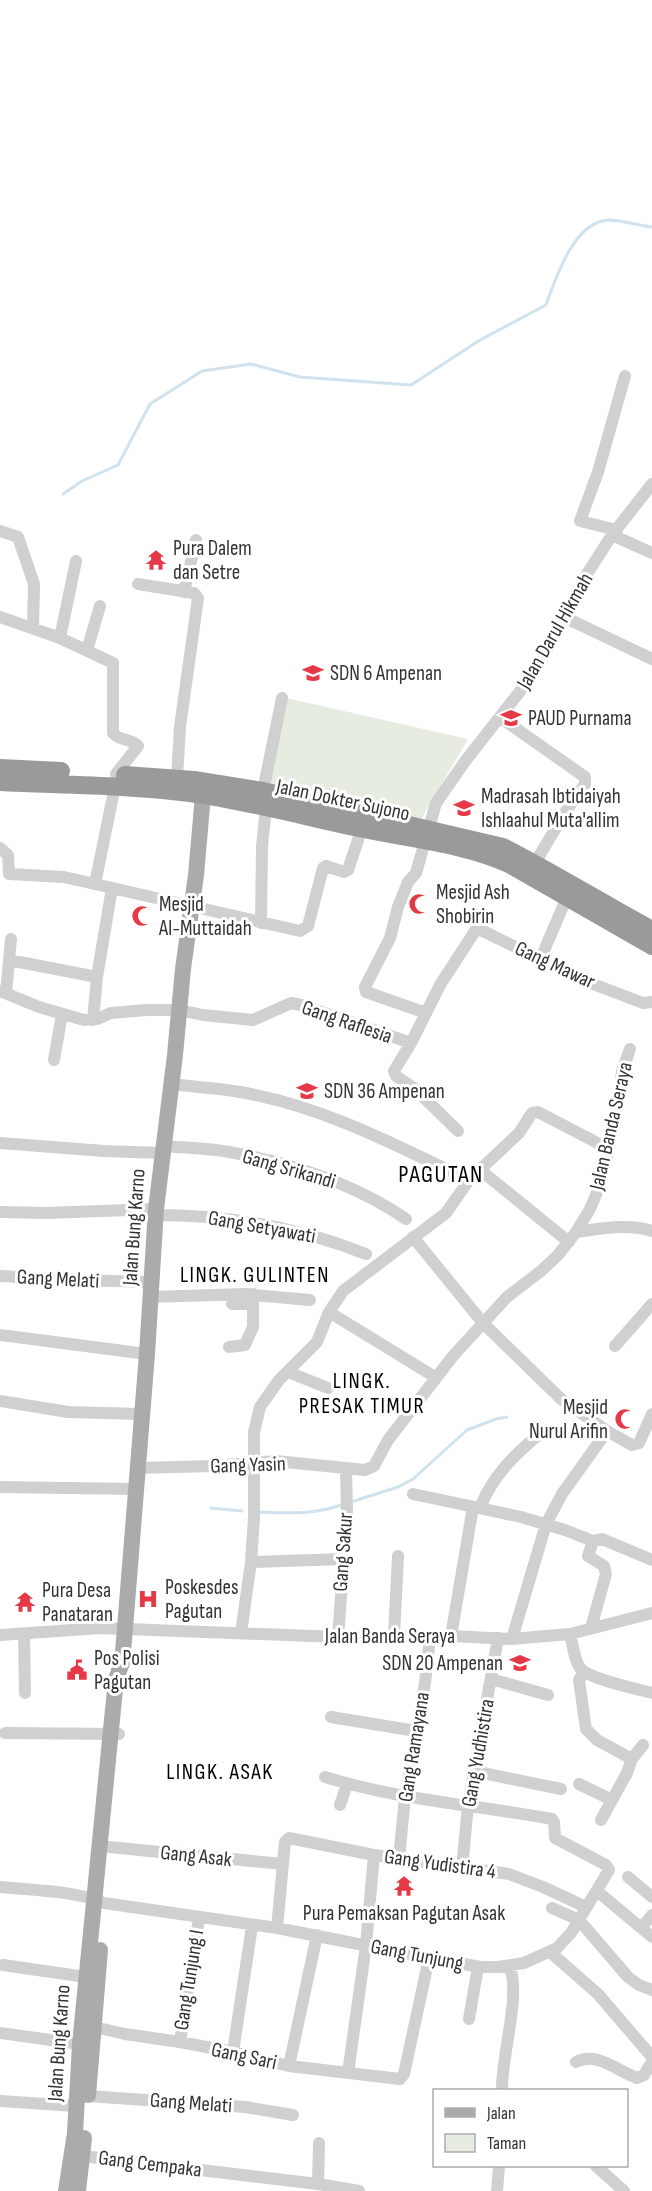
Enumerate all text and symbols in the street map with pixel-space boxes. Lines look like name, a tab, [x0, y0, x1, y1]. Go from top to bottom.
place label: Pura Dalem dan Setre	[173, 536, 252, 585]
temple icon: Pura Dalem dan Setre	[144, 548, 168, 572]
street label: Jalan Darul Hikmah	[511, 568, 598, 694]
school or university icon: SDN 6 Ampenan	[301, 661, 325, 685]
place label: SDN 6 Ampenan	[330, 661, 442, 686]
school or university icon: PAUD Purnama	[499, 706, 523, 730]
place label: PAUD Purnama	[528, 706, 632, 731]
street label: Jalan Dokter Sujono	[273, 773, 412, 826]
place label: Madrasah Ibtidaiyah Ishlaahul Muta'allim	[481, 784, 621, 833]
school or university icon: Madrasah Ibtidaiyah Ishlaahul Muta'allim	[452, 796, 476, 820]
place label: Mesjid Ash Shobirin	[436, 880, 510, 929]
place label: Mesjid Al-Muttaidah	[158, 892, 252, 941]
mosque icon: Mesjid Ash Shobirin	[407, 892, 431, 916]
mosque icon: Mesjid Al-Muttaidah	[130, 904, 154, 928]
street label: Gang Mawar	[511, 936, 599, 994]
street label: Gang Raflesia	[299, 995, 395, 1049]
street label: Jalan Banda Seraya	[584, 1060, 638, 1193]
school or university icon: SDN 36 Ampenan	[295, 1079, 319, 1103]
place label: SDN 36 Ampenan	[324, 1079, 445, 1104]
street label: Gang Srikandi	[239, 1144, 339, 1194]
district label: PAGUTAN	[398, 1160, 484, 1189]
street label: Jalan Bung Karno	[117, 1168, 151, 1287]
street label: Gang Setyawati	[206, 1205, 318, 1249]
district label: LINGK. GULINTEN	[180, 1262, 330, 1289]
street label: Gang Melati	[16, 1264, 100, 1294]
district label: LINGK. PRESAK TIMUR	[299, 1368, 425, 1420]
place label: Mesjid Nurul Arifin	[529, 1395, 608, 1444]
mosque icon: Mesjid Nurul Arifin	[613, 1407, 637, 1431]
street label: Gang Yasin	[210, 1451, 286, 1479]
street label: Gang Sakur	[328, 1512, 358, 1592]
place label: Poskesdes Pagutan	[165, 1575, 239, 1624]
place label: Pura Desa Panataran	[42, 1578, 113, 1627]
hospital icon: Poskesdes Pagutan	[136, 1587, 160, 1611]
temple icon: Pura Desa Panataran	[13, 1590, 37, 1614]
street label: Jalan Banda Seraya	[324, 1624, 455, 1649]
place label: Pos Polisi Pagutan	[94, 1646, 160, 1695]
place label: SDN 20 Ampenan	[382, 1651, 503, 1676]
school or university icon: SDN 20 Ampenan	[508, 1651, 532, 1675]
public building icon: Pos Polisi Pagutan	[65, 1658, 89, 1682]
street label: Gang Ramayana	[393, 1690, 435, 1804]
street label: Gang Yudhistira	[456, 1697, 500, 1809]
district label: LINGK. ASAK	[166, 1759, 274, 1786]
street label: Gang Asak	[159, 1840, 233, 1872]
street label: Gang Yudistira 4	[383, 1844, 498, 1884]
temple icon: Pura Pemaksan Pagutan Asak	[392, 1874, 416, 1898]
place label: Pura Pemaksan Pagutan Asak	[303, 1901, 505, 1926]
street label: Gang Tunjung I	[169, 1928, 209, 2032]
street label: Gang Tunjung	[369, 1934, 465, 1976]
street label: Jalan Bung Karno	[42, 1984, 76, 2103]
street label: Gang Sari	[209, 2037, 279, 2075]
street label: Gang Melati	[149, 2088, 233, 2118]
legend	[433, 2089, 628, 2167]
text: Jalan	[486, 2103, 516, 2124]
text: Taman	[487, 2133, 526, 2154]
street label: Gang Cempaka	[97, 2145, 203, 2183]

